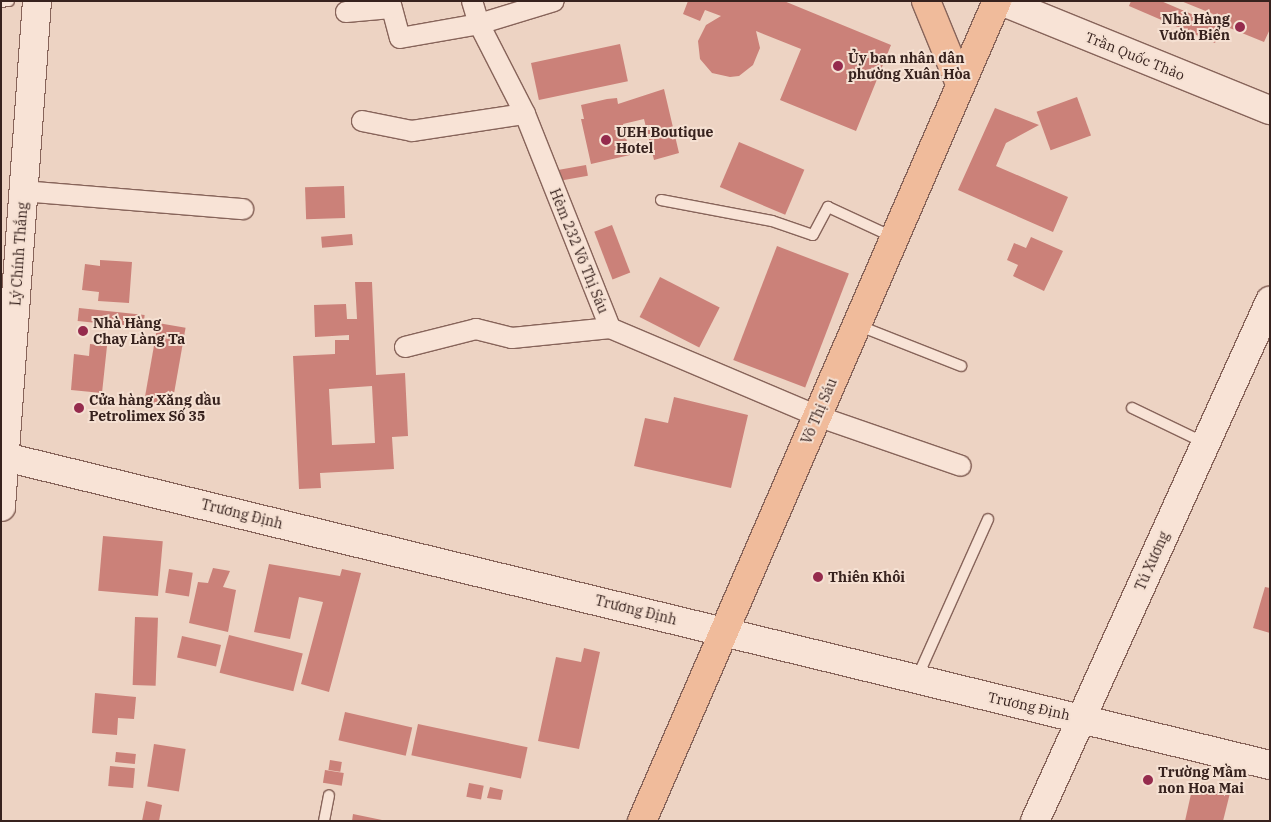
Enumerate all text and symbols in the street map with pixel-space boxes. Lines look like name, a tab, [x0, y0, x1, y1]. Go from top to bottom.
place label: Nhà Hàng Vườn Biển	[1159, 11, 1230, 44]
marker: Nhà Hàng Vườn Biển	[1234, 21, 1246, 33]
street label: Trần Quốc Thảo	[1083, 28, 1187, 84]
place label: Ủy ban nhân dân phường Xuân Hòa	[848, 50, 971, 82]
marker: Ủy ban nhân dân phường Xuân Hòa	[832, 60, 844, 72]
place label: UEH Boutique Hotel	[616, 124, 713, 156]
marker: UEH Boutique Hotel	[600, 134, 612, 146]
street label: Hẻm 232 Võ Thị Sáu	[546, 186, 612, 316]
street label: Lý Chính Thắng	[7, 202, 31, 306]
place label: Nhà Hàng Chay Làng Ta	[93, 315, 185, 348]
marker: Nhà Hàng Chay Làng Ta	[77, 325, 89, 337]
street label: Võ Thị Sáu	[798, 376, 840, 446]
place label: Cửa hàng Xăng dầu Petrolimex Số 35	[89, 392, 221, 424]
marker: Cửa hàng Xăng dầu Petrolimex Số 35	[73, 402, 85, 414]
street label: Trương Định	[199, 496, 285, 532]
street label: Tú Xương	[1132, 529, 1172, 593]
place label: Thiên Khôi	[828, 569, 905, 585]
marker: Thiên Khôi	[812, 571, 824, 583]
street label: Trương Định	[593, 592, 679, 628]
street label: Trương Định	[986, 688, 1072, 724]
place label: Trường Mầm non Hoa Mai	[1158, 764, 1247, 796]
marker: Trường Mầm non Hoa Mai	[1142, 774, 1154, 786]

